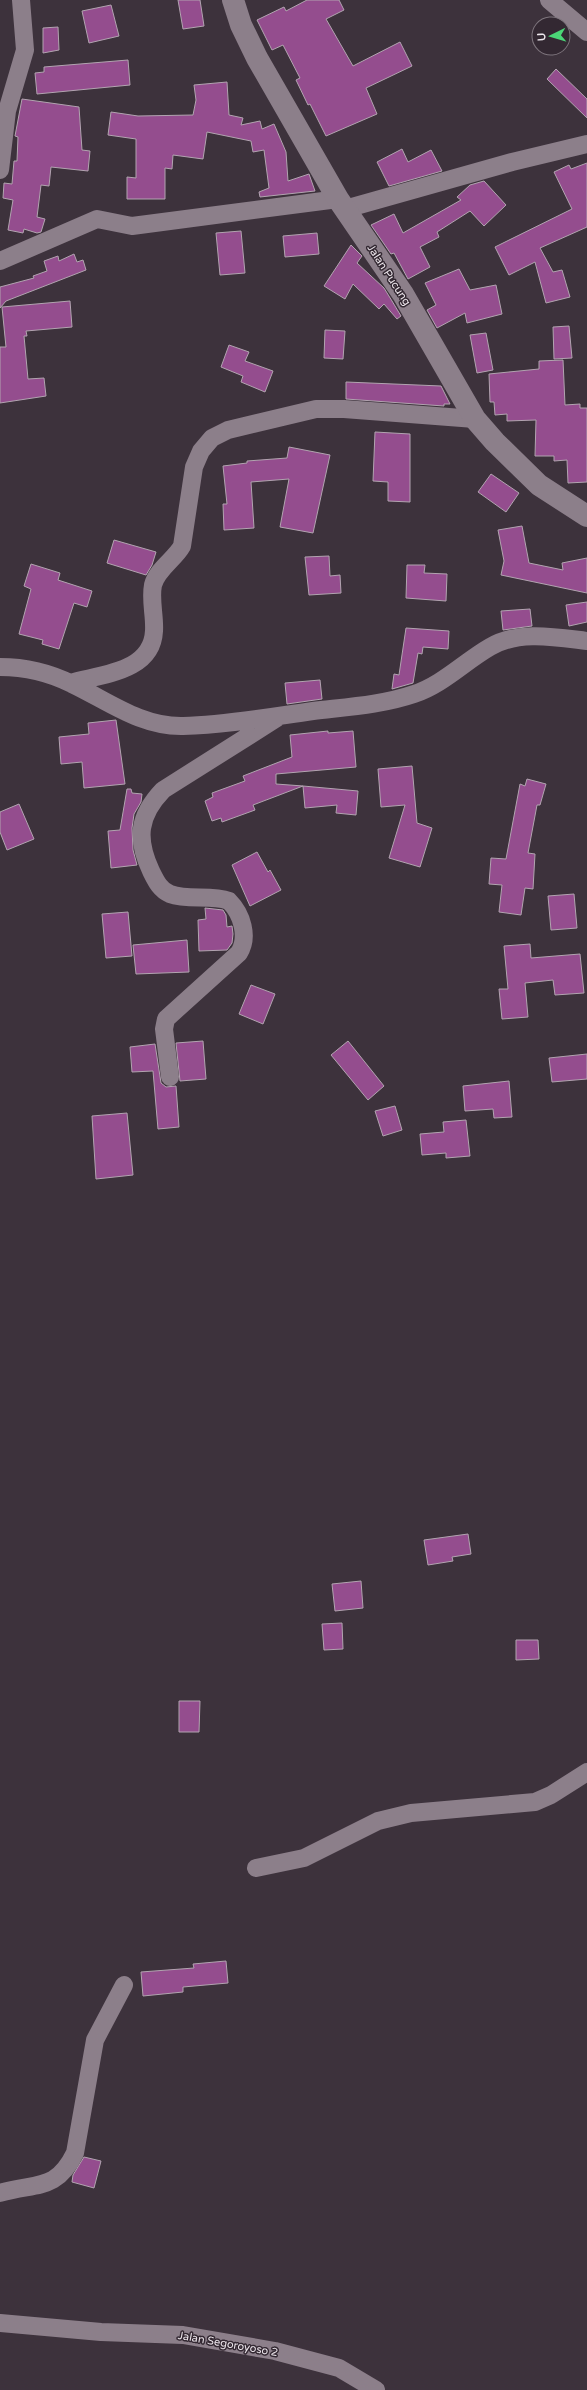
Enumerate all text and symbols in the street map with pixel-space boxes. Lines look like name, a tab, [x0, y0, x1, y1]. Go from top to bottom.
north arrow	[531, 16, 571, 56]
text: U	[535, 32, 548, 42]
street label: Jalan Pucung	[364, 242, 414, 308]
street label: Jalan Segoroyoso 2	[177, 2329, 279, 2359]

